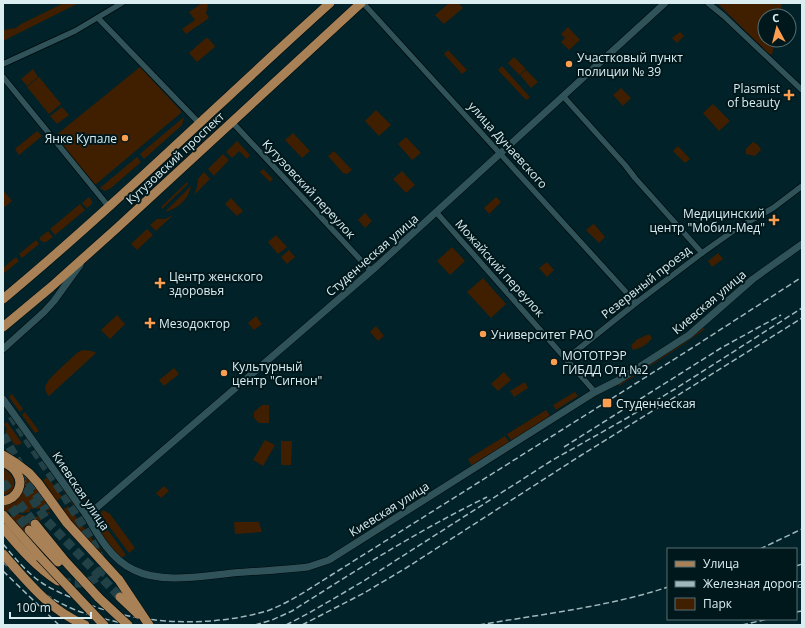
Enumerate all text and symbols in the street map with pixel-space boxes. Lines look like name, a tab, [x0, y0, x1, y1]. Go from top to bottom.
north arrow	[757, 8, 797, 48]
text: С	[771, 10, 780, 25]
place label: Участковый пункт полиции № 39	[577, 49, 683, 80]
marker: Участковый пункт полиции № 39	[564, 59, 574, 69]
place label: Plasmist of beauty	[727, 80, 781, 111]
marker: Plasmist of beauty	[783, 89, 795, 101]
street label: улица Дунаевского	[464, 98, 552, 192]
street label: Кутузовский проспект	[122, 108, 228, 208]
place label: Янке Купале	[45, 130, 117, 147]
marker: Янке Купале	[120, 133, 130, 143]
street label: Кутузовский переулок	[259, 136, 360, 243]
place label: Медицинский центр "Мобил-Мед"	[650, 205, 765, 236]
street label: Студенческая улица	[322, 210, 422, 300]
marker: Медицинский центр "Мобил-Мед"	[768, 214, 780, 226]
street label: Можайский переулок	[452, 215, 549, 321]
street label: Резервный проезд	[598, 241, 695, 322]
street label: Киевская улица	[668, 266, 750, 338]
place label: Центр женского здоровья	[169, 268, 263, 299]
marker: Центр женского здоровья	[154, 277, 166, 289]
place label: Мезодоктор	[159, 315, 230, 332]
marker: Мезодоктор	[144, 317, 156, 329]
place label: Университет РАО	[491, 326, 593, 343]
marker: Университет РАО	[478, 329, 488, 339]
place label: МОТОТРЭР ГИБДД Отд №2	[562, 347, 648, 378]
marker: МОТОТРЭР ГИБДД Отд №2	[549, 357, 559, 367]
place label: Культурный центр "Сигнон"	[232, 358, 322, 389]
marker: Культурный центр "Сигнон"	[219, 368, 229, 378]
place label: Студенческая	[616, 395, 696, 412]
marker: Студенческая	[601, 397, 613, 409]
street label: Киевская улица	[48, 448, 114, 534]
street label: Киевская улица	[346, 478, 432, 540]
legend	[667, 548, 797, 620]
text: Улица	[703, 555, 739, 572]
text: Железная дорога	[703, 575, 804, 592]
scale bar	[10, 594, 91, 620]
text: Парк	[703, 595, 733, 612]
text: 100 m	[16, 599, 51, 616]

